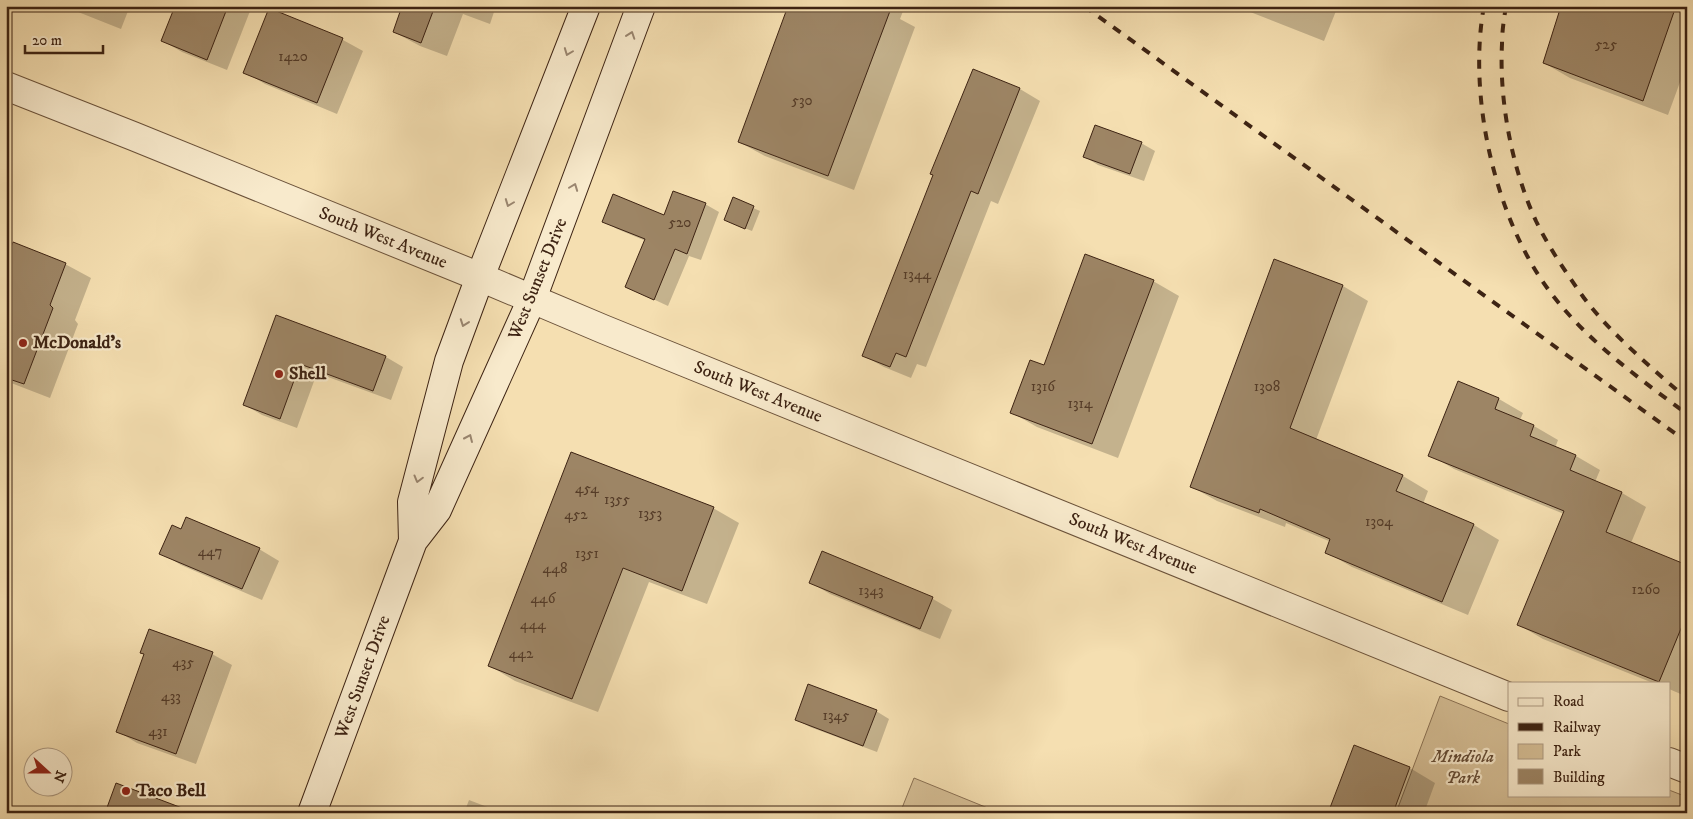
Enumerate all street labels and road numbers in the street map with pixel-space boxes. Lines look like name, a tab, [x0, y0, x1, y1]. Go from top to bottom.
street label: South West Avenue	[316, 202, 450, 274]
street label: West Sunset Drive	[503, 215, 572, 344]
street label: South West Avenue	[691, 356, 825, 428]
street label: South West Avenue	[1066, 508, 1200, 580]
street label: West Sunset Drive	[330, 612, 395, 743]

